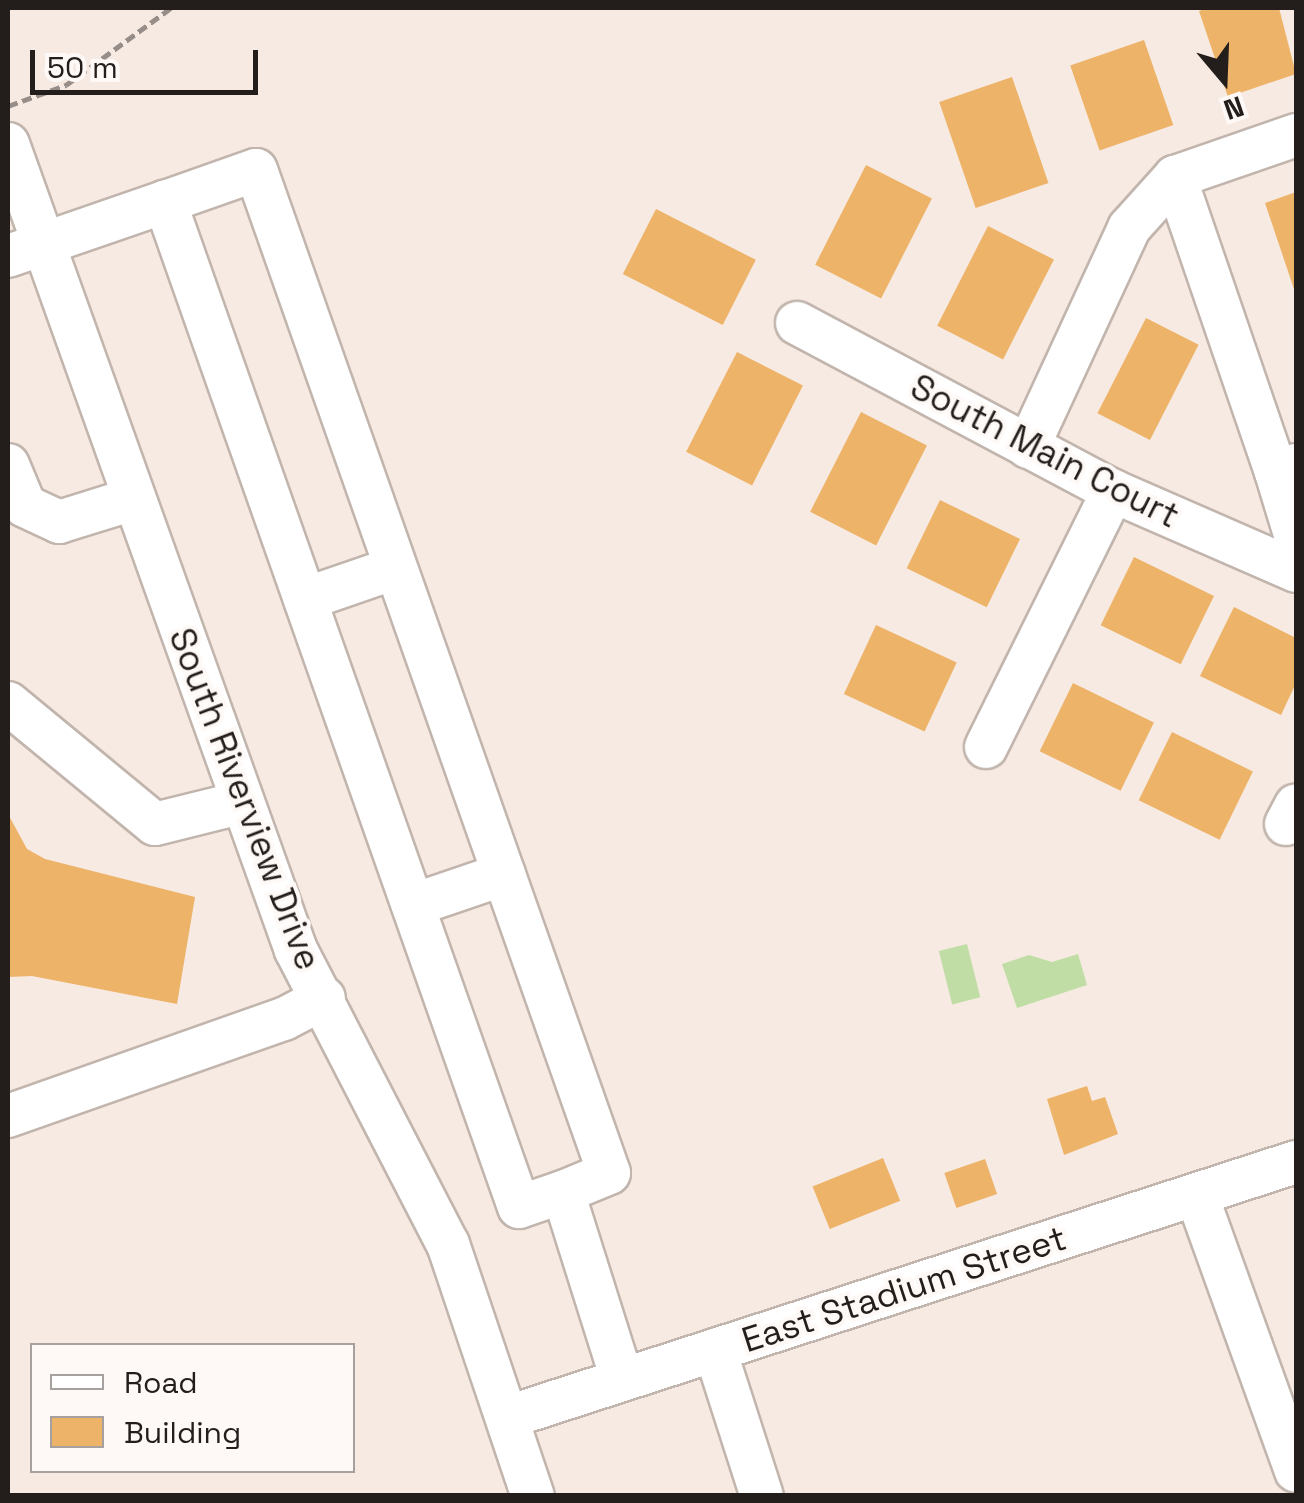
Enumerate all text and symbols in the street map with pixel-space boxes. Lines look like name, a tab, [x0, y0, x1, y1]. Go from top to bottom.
scale bar	[35, 30, 262, 92]
north arrow	[1174, 30, 1274, 130]
text: 50 m	[47, 48, 118, 87]
text: N	[1219, 88, 1249, 128]
street label: South Main Court	[904, 365, 1186, 537]
street label: South Riverview Drive	[160, 622, 330, 976]
street label: East Stadium Street	[737, 1217, 1071, 1361]
legend	[30, 1343, 355, 1473]
text: Road	[124, 1363, 198, 1402]
text: Building	[124, 1413, 241, 1452]

